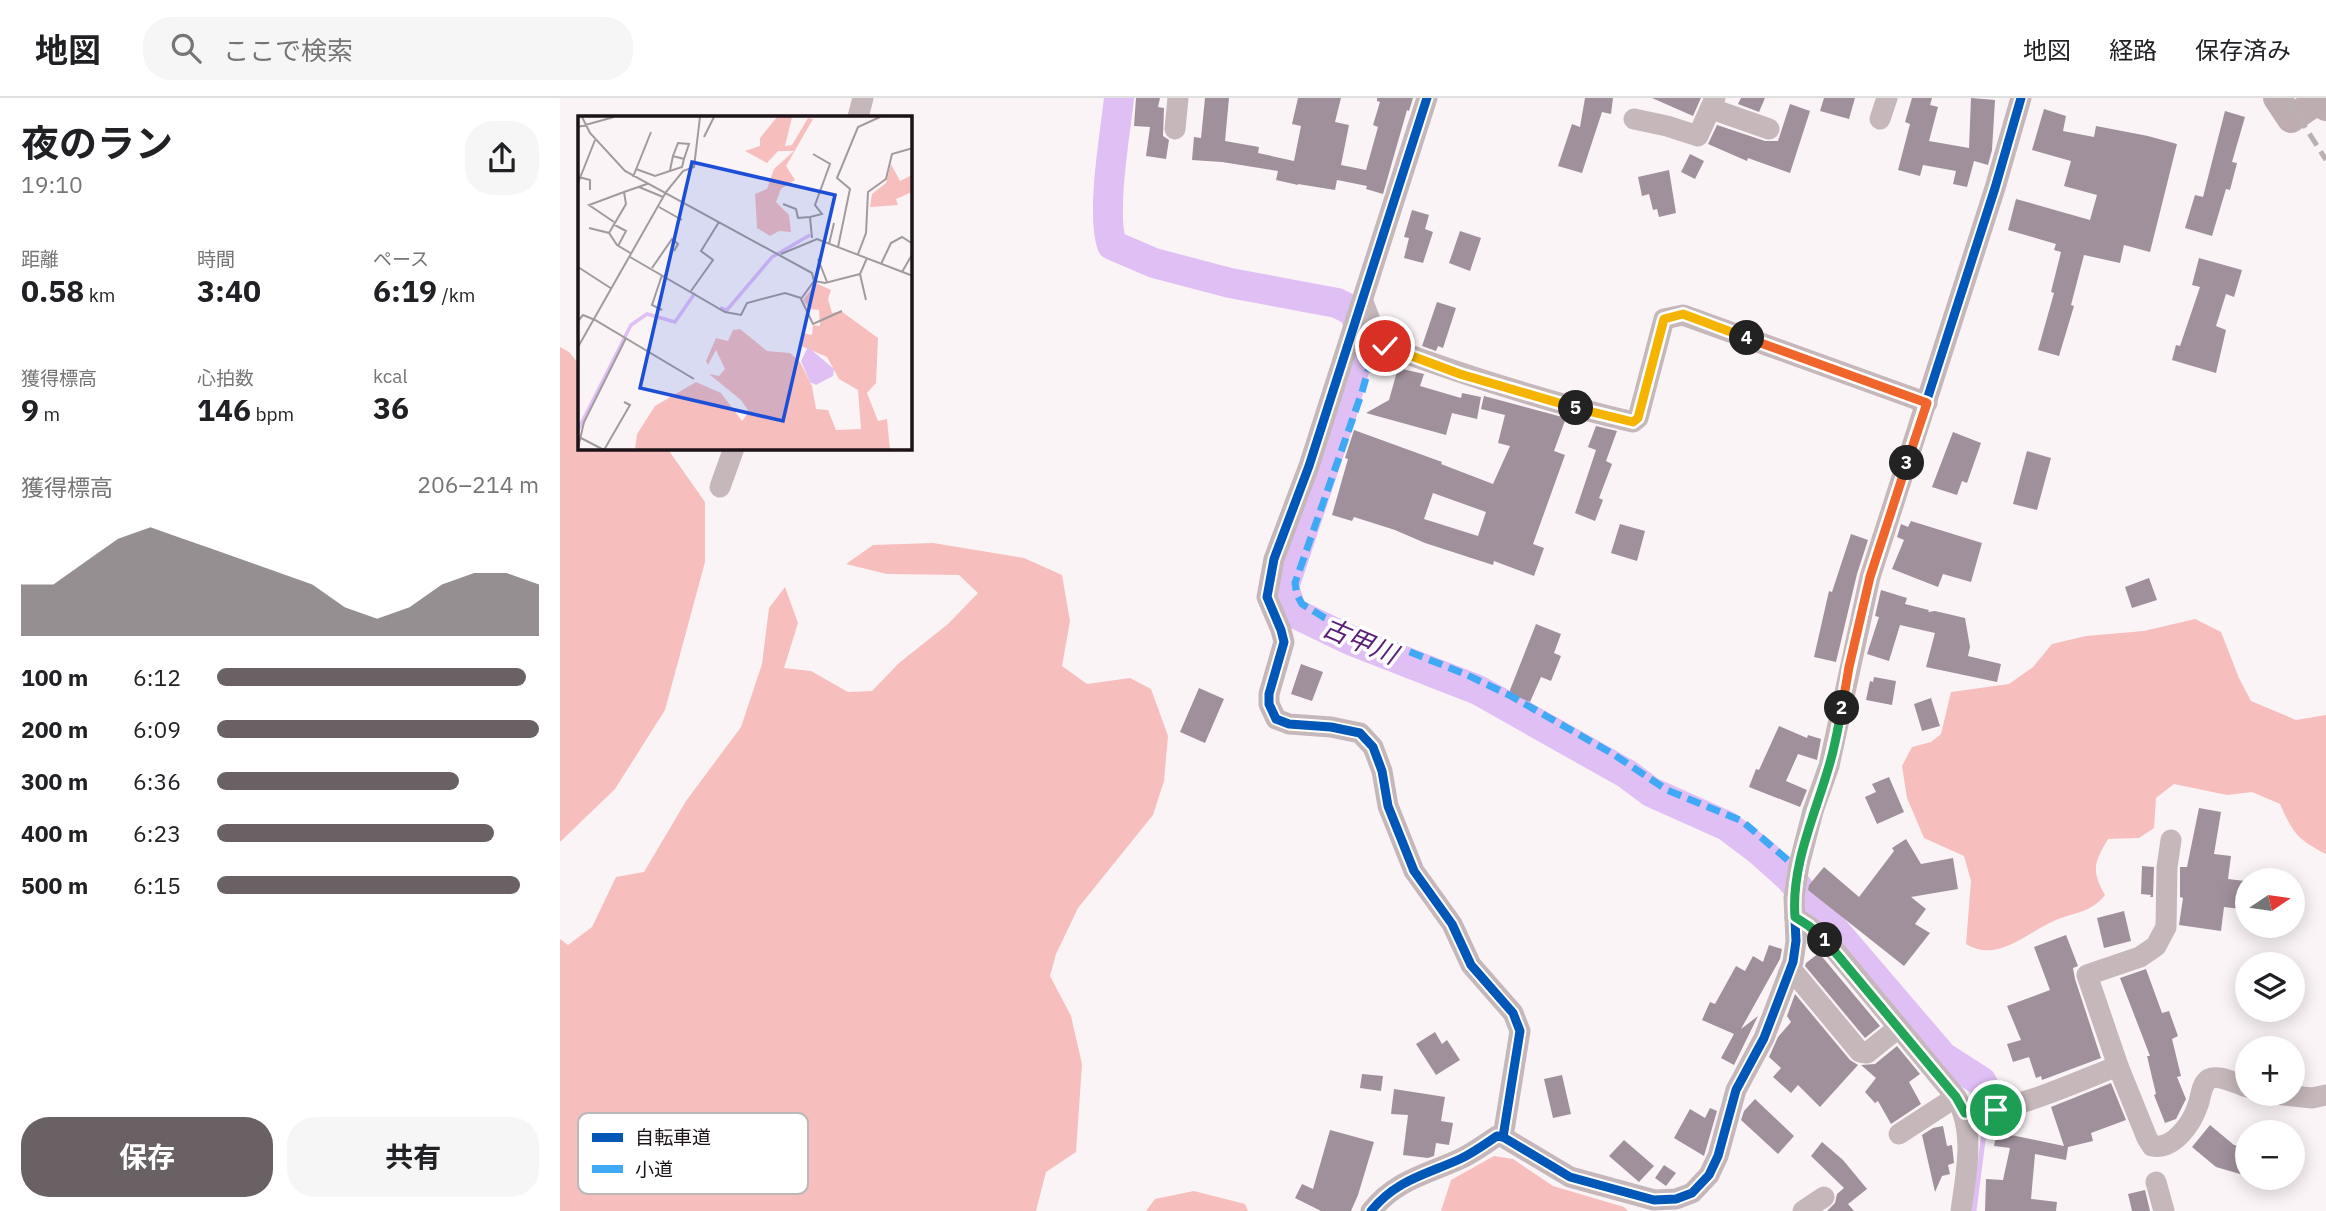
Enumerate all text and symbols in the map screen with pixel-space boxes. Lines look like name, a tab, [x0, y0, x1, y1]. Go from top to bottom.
search box	[143, 17, 633, 80]
text: 地図	[35, 28, 101, 71]
icon: search	[167, 29, 205, 67]
text: ここで検索	[223, 33, 353, 67]
text: 地図	[2023, 34, 2071, 66]
text: 経路	[2109, 34, 2157, 66]
text: 保存済み	[2195, 34, 2291, 66]
inset map	[578, 116, 912, 450]
text: 夜のラン	[21, 118, 173, 167]
button: share	[465, 121, 539, 195]
text: 19:10	[21, 169, 83, 199]
text: 距離	[21, 247, 59, 271]
text: 時間	[197, 247, 235, 271]
text: ペース	[373, 247, 429, 271]
text: 0.58	[21, 271, 84, 310]
text: 3:40	[197, 271, 261, 310]
text: 6:19	[373, 271, 437, 310]
text: km	[84, 283, 115, 307]
text: /km	[437, 283, 475, 307]
pin	[1355, 316, 1415, 376]
pin: 4	[1730, 320, 1764, 356]
text: 4	[1741, 325, 1752, 349]
icon: check	[1366, 327, 1404, 365]
text: kcal	[373, 364, 408, 388]
text: 獲得標高	[21, 366, 97, 390]
text: 心拍数	[197, 366, 254, 390]
text: 36	[373, 388, 409, 427]
text: 9	[21, 390, 39, 429]
text: 146	[197, 390, 251, 429]
pin: 5	[1558, 390, 1594, 426]
text: 5	[1570, 395, 1581, 419]
text: m	[39, 402, 60, 426]
text: bpm	[251, 402, 294, 426]
pin: 3	[1890, 446, 1924, 480]
text: 3	[1901, 450, 1912, 474]
text: 206–214 m	[417, 469, 539, 499]
text: 獲得標高	[21, 472, 113, 502]
water label: 古甲川	[1318, 609, 1406, 672]
text: 100 m	[21, 662, 88, 692]
text: 6:12	[133, 662, 181, 692]
pin: 2	[1824, 690, 1860, 726]
text: 2	[1836, 695, 1847, 719]
text: 200 m	[21, 714, 88, 744]
text: 6:09	[133, 714, 181, 744]
text: 300 m	[21, 766, 88, 796]
text: 6:36	[133, 766, 181, 796]
text: 400 m	[21, 818, 88, 848]
text: 6:23	[133, 818, 181, 848]
north arrow	[2235, 868, 2305, 938]
map controls	[2235, 868, 2305, 1190]
text: 500 m	[21, 870, 88, 900]
text: 6:15	[133, 870, 181, 900]
pin: 1	[1808, 922, 1842, 958]
text: 1	[1819, 927, 1830, 951]
button: layers	[2235, 952, 2305, 1022]
button: +	[2235, 1036, 2305, 1106]
pin	[1966, 1080, 2026, 1140]
icon: arrive	[1977, 1091, 2015, 1129]
legend	[578, 1113, 808, 1194]
button: 保存	[21, 1117, 273, 1197]
button: 共有	[287, 1117, 539, 1197]
button: −	[2235, 1120, 2305, 1190]
text: 自転車道	[635, 1125, 711, 1149]
text: 小道	[635, 1157, 673, 1181]

